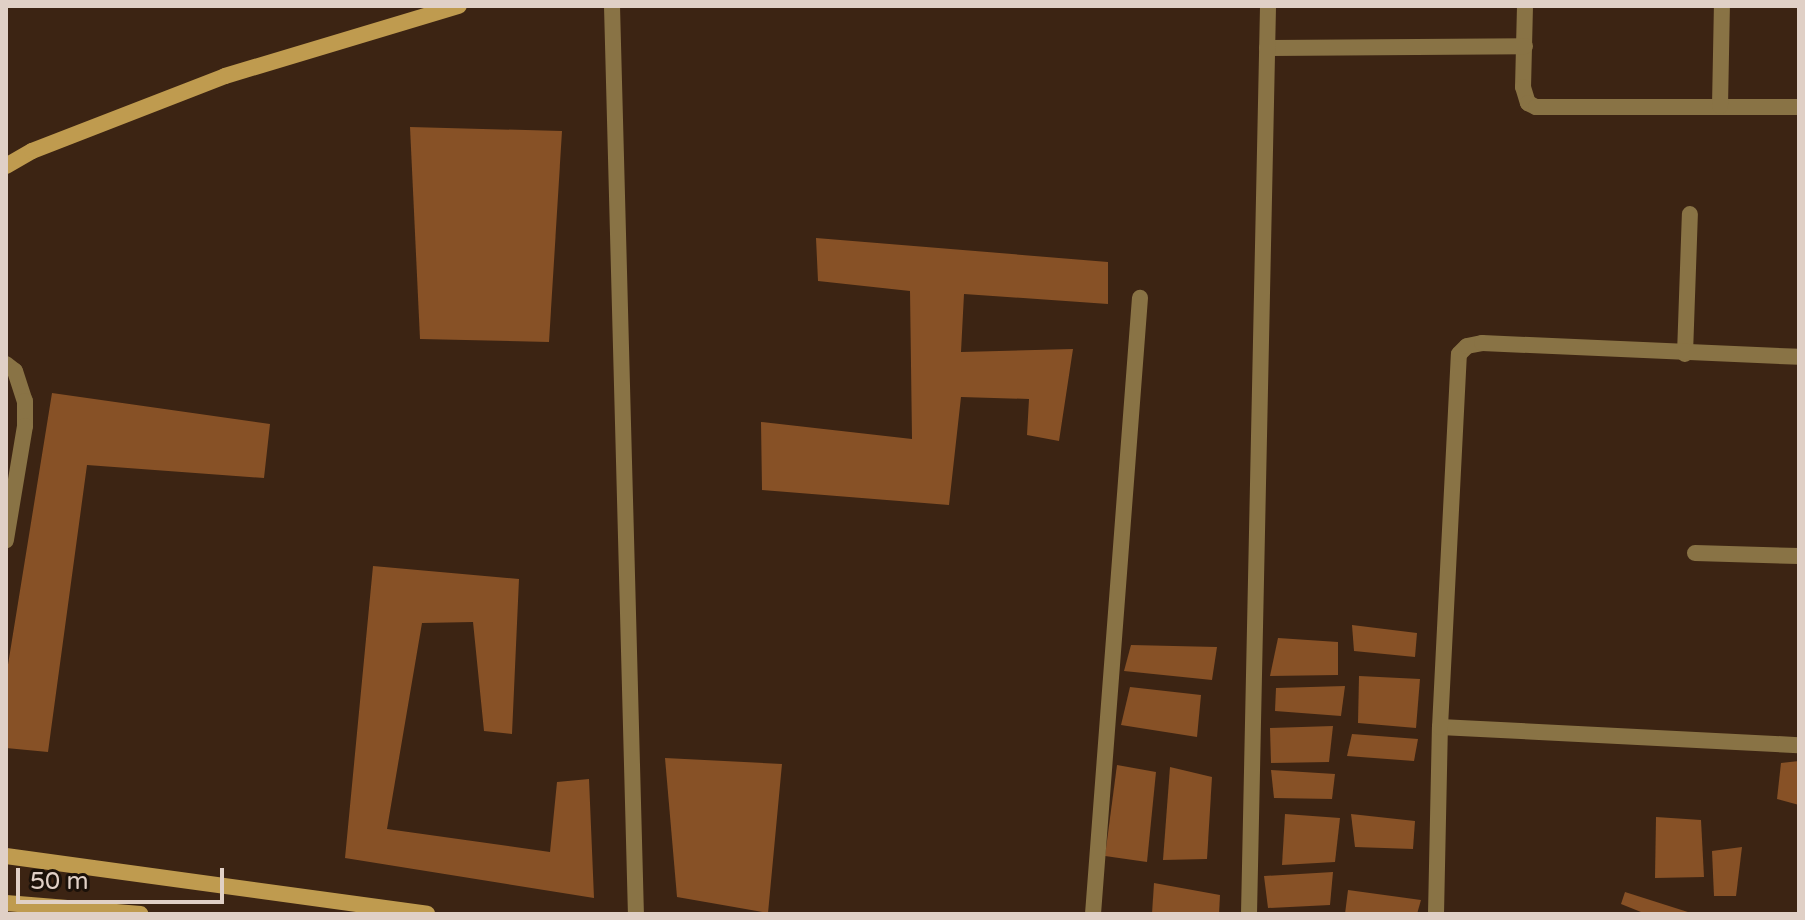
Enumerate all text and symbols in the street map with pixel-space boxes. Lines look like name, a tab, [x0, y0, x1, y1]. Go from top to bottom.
scale bar	[20, 852, 228, 902]
text: 50 m	[30, 867, 88, 896]

